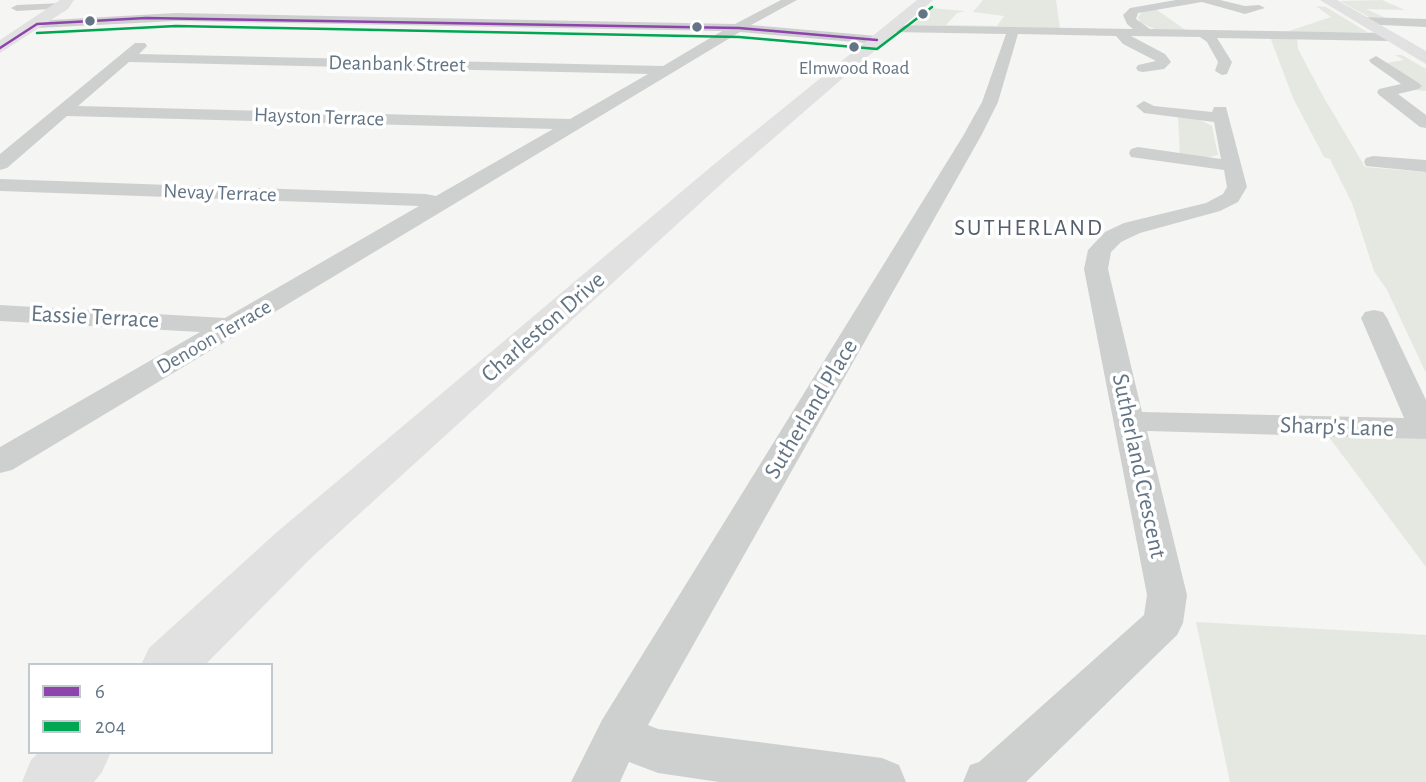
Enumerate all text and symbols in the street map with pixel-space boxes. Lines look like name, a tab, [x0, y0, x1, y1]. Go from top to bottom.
unlabelled marker	[916, 7, 930, 21]
unlabelled marker	[83, 14, 97, 28]
unlabelled marker	[690, 20, 704, 34]
marker: Elmwood Road	[847, 40, 861, 54]
street label: Deanbank Street	[328, 50, 466, 78]
place label: Elmwood Road	[799, 57, 909, 79]
street label: Hayston Terrace	[253, 102, 385, 132]
street label: Nevay Terrace	[163, 178, 277, 208]
district label: SUTHERLAND	[955, 214, 1103, 242]
street label: Charleston Drive	[475, 265, 611, 389]
street label: Denoon Terrace	[152, 294, 276, 380]
street label: Eassie Terrace	[30, 299, 160, 335]
street label: Sutherland Place	[758, 334, 864, 484]
street label: Sutherland Crescent	[1105, 371, 1173, 561]
street label: Sharp's Lane	[1279, 411, 1395, 443]
legend	[28, 663, 273, 754]
text: 6	[95, 681, 105, 702]
text: 204	[95, 716, 126, 737]

